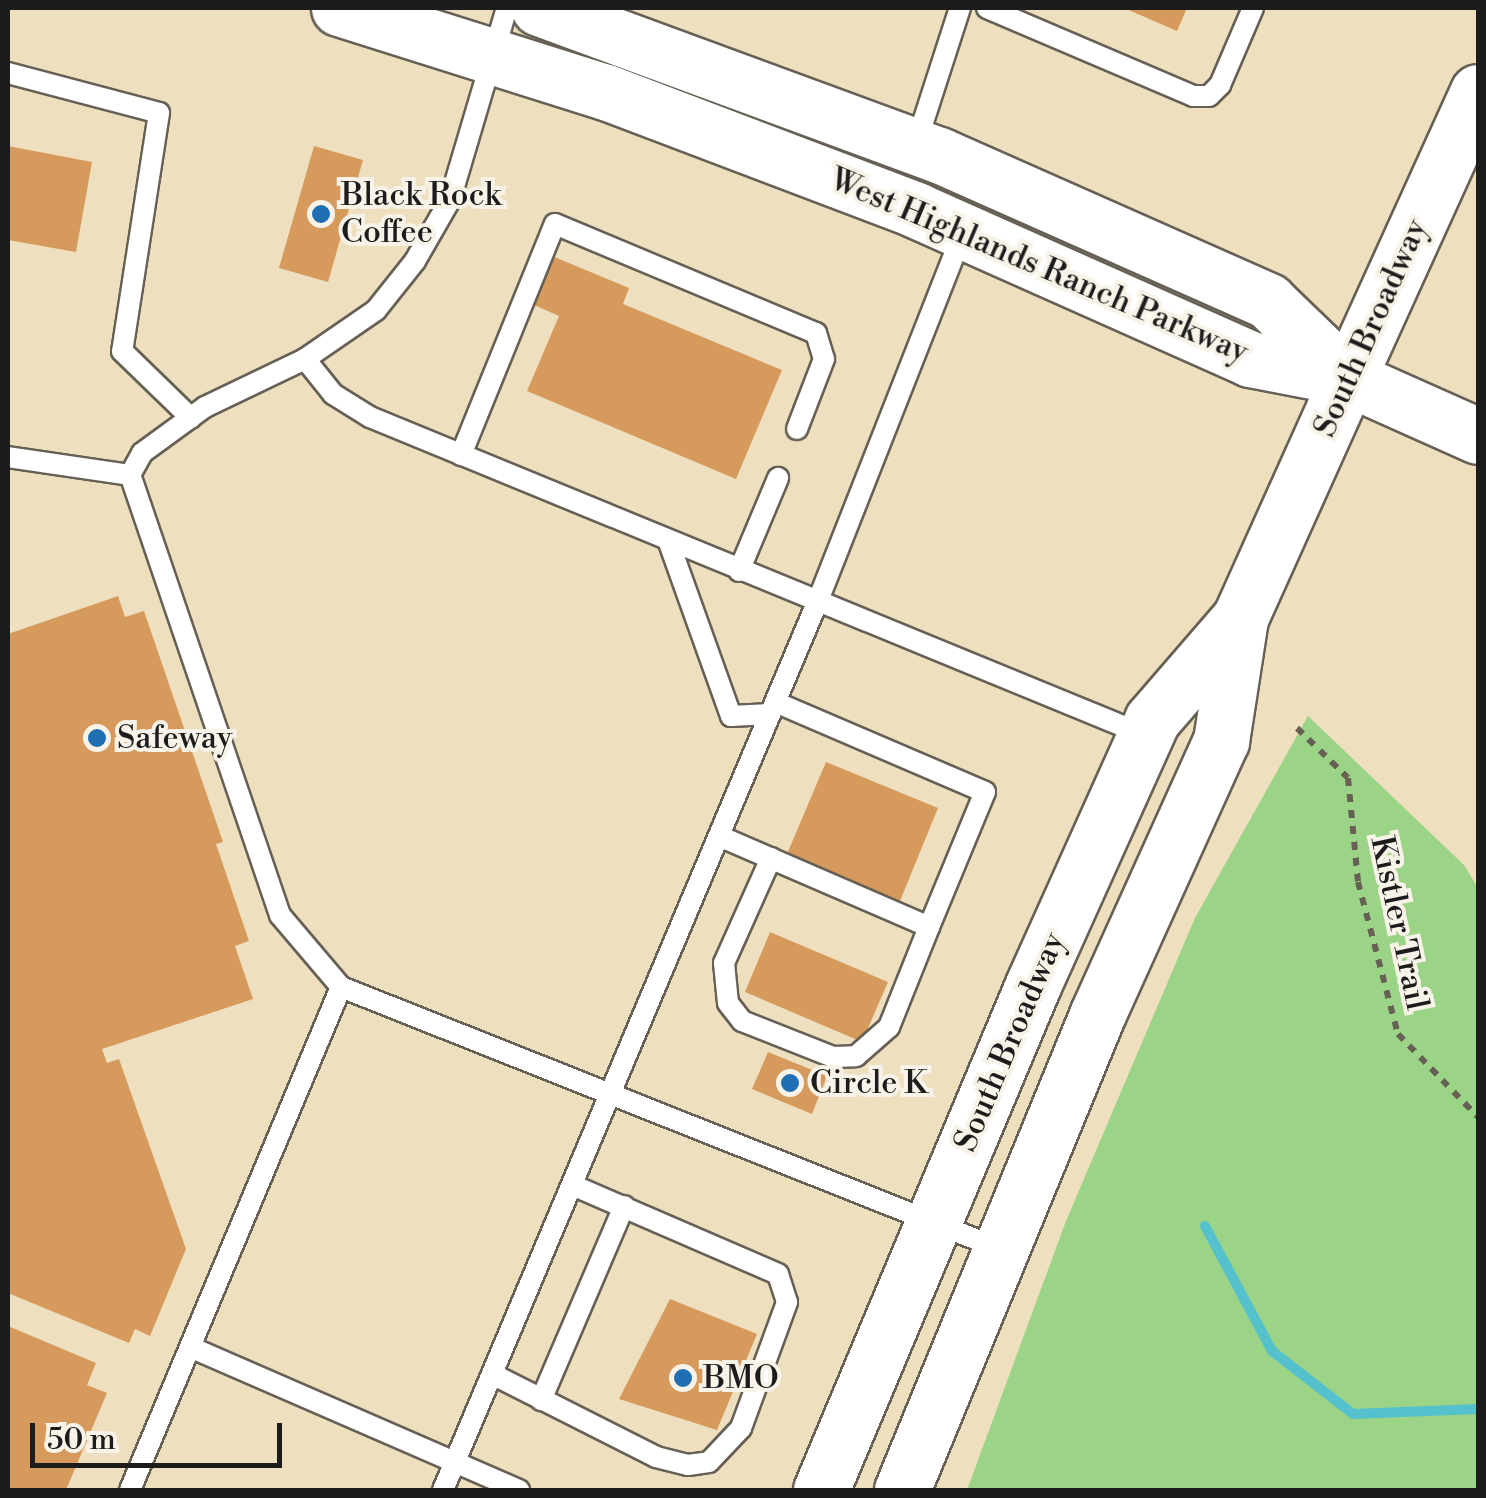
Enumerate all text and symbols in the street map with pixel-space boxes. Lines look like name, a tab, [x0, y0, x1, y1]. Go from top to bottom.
street label: West Highlands Ranch Parkway	[824, 160, 1254, 372]
place label: Black Rock Coffee	[341, 177, 501, 252]
marker: Black Rock Coffee	[310, 203, 332, 225]
street label: South Broadway	[1306, 213, 1436, 443]
place label: Safeway	[117, 719, 232, 757]
marker: Safeway	[86, 727, 108, 749]
street label: Kistler Trail	[1362, 832, 1436, 1014]
street label: South Broadway	[947, 927, 1073, 1157]
place label: Circle K	[810, 1064, 927, 1102]
marker: Circle K	[779, 1072, 801, 1094]
place label: BMO	[703, 1359, 779, 1397]
marker: BMO	[672, 1367, 694, 1389]
scale bar	[35, 1403, 288, 1465]
text: 50 m	[47, 1421, 116, 1459]

